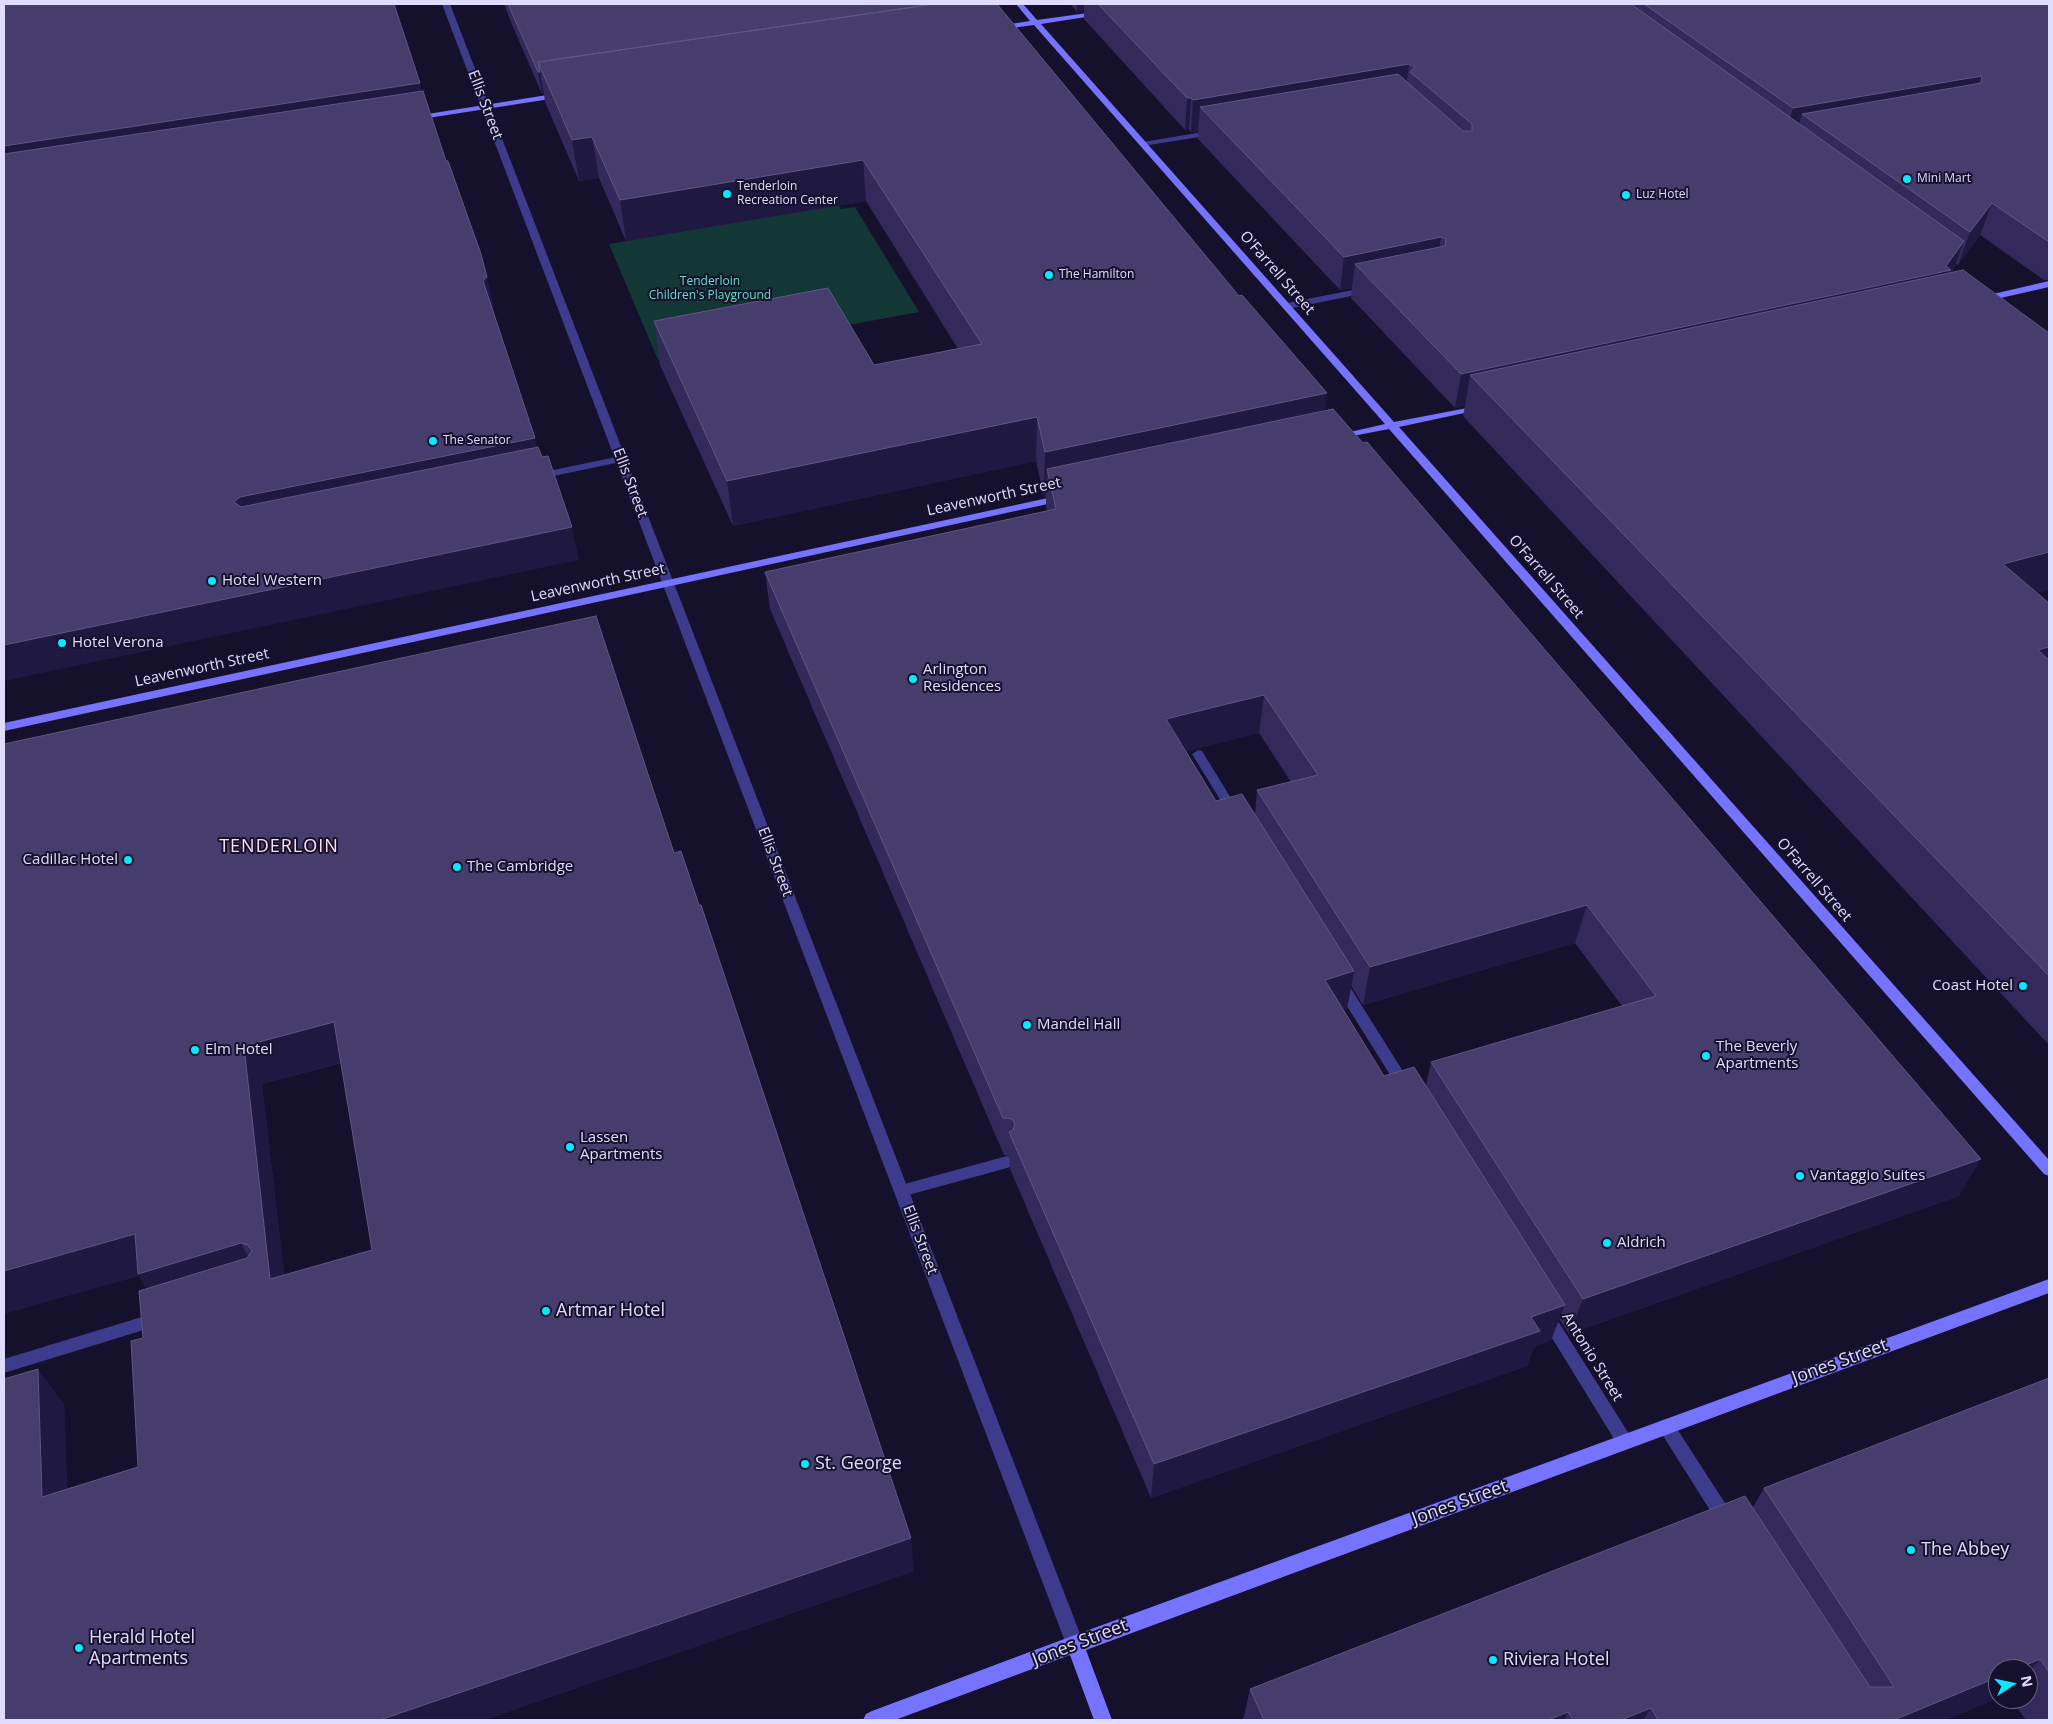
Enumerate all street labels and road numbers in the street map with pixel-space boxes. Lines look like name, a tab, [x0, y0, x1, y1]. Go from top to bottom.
street label: Ellis Street	[464, 68, 506, 142]
street label: O'Farrell Street	[1236, 227, 1318, 319]
street label: Ellis Street	[609, 446, 651, 520]
street label: Leavenworth Street	[925, 474, 1063, 520]
street label: O'Farrell Street	[1505, 531, 1587, 623]
street label: Leavenworth Street	[529, 560, 667, 606]
street label: Leavenworth Street	[133, 645, 271, 691]
street label: Ellis Street	[754, 825, 796, 899]
street label: O'Farrell Street	[1773, 834, 1855, 926]
street label: Ellis Street	[899, 1203, 941, 1277]
street label: Antonio Street	[1558, 1309, 1626, 1405]
street label: Jones Street	[1789, 1335, 1891, 1389]
street label: Jones Street	[1409, 1476, 1511, 1530]
street label: Jones Street	[1029, 1615, 1131, 1671]

